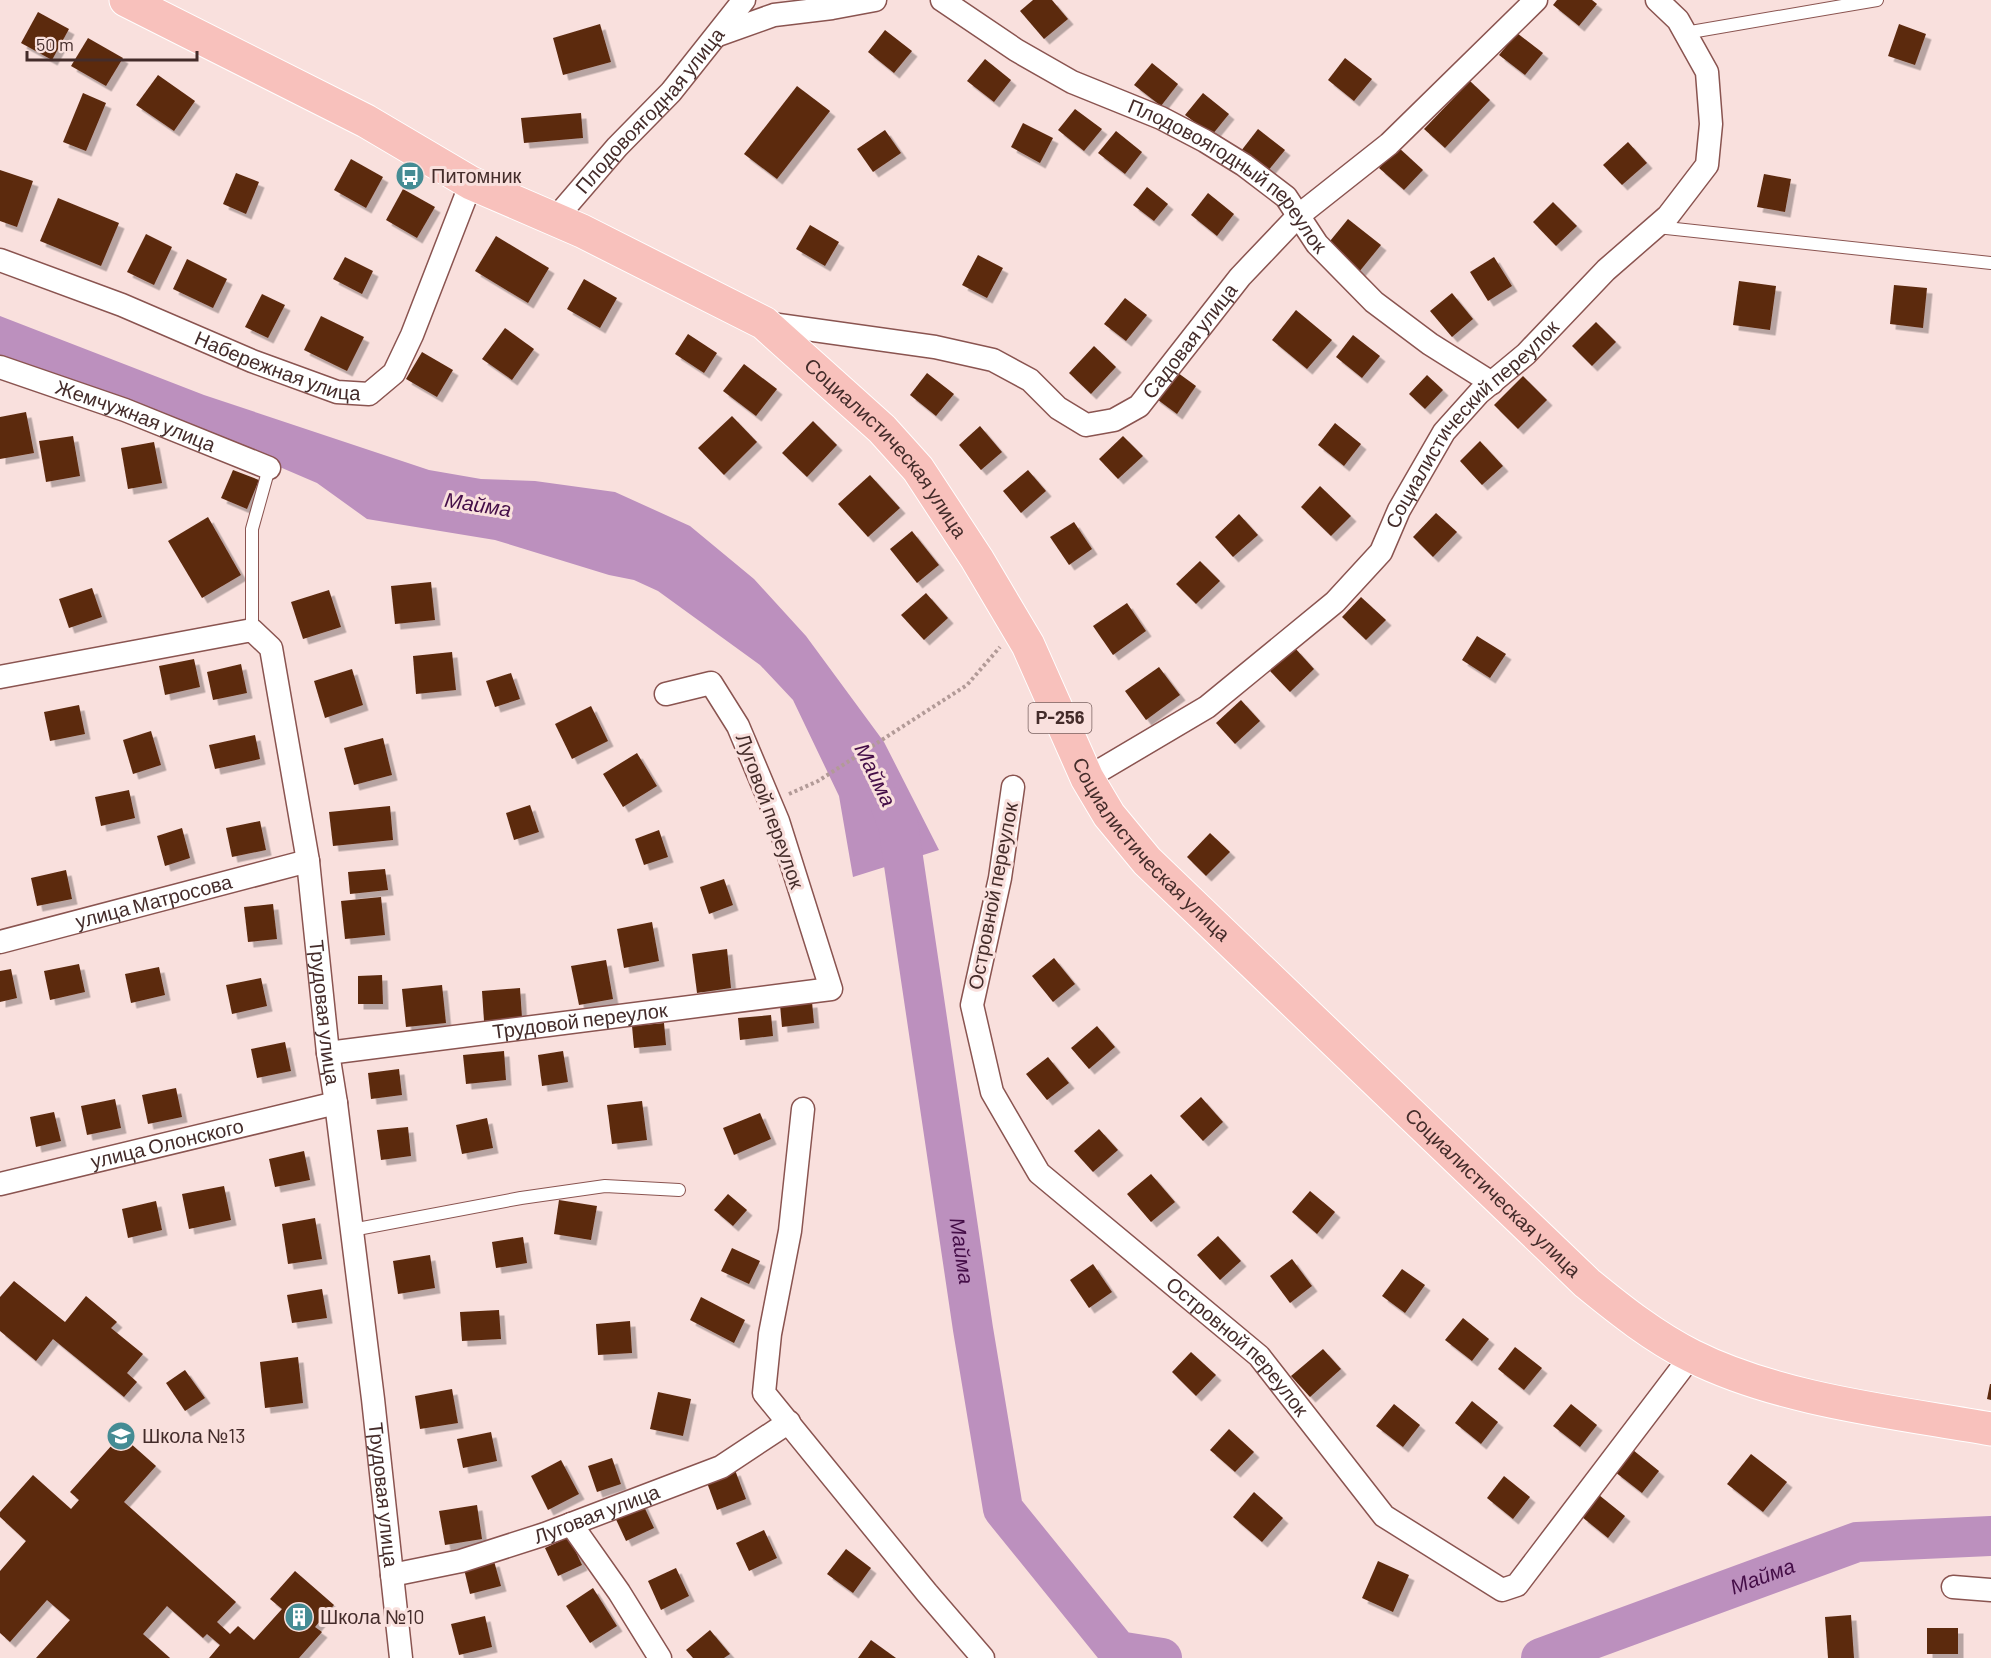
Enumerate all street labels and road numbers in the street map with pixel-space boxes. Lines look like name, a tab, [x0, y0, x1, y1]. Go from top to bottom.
street label: Плодовоягодная улица	[569, 22, 729, 198]
street label: Плодовоягодный переулок	[1125, 93, 1332, 258]
street label: Садовая улица	[1136, 277, 1242, 403]
street label: Социалистический переулок	[1380, 314, 1563, 532]
street label: Набережная улица	[191, 325, 362, 405]
street label: Социалистическая улица	[800, 352, 973, 543]
street label: Жемчужная улица	[53, 374, 220, 457]
road number: Р-256	[1028, 703, 1092, 733]
street label: Луговой переулок	[732, 730, 810, 892]
street label: Социалистическая улица	[1068, 753, 1236, 946]
street label: Островной переулок	[962, 800, 1022, 991]
street label: улица Матросова	[73, 868, 235, 933]
street label: Трудовая улица	[305, 939, 346, 1087]
street label: Трудовой переулок	[491, 997, 669, 1043]
street label: Социалистическая улица	[1401, 1102, 1587, 1282]
street label: улица Олонского	[88, 1113, 246, 1173]
street label: Островной переулок	[1162, 1271, 1314, 1421]
street label: Трудовая улица	[365, 1421, 404, 1569]
street label: Луговая улица	[531, 1478, 663, 1548]

